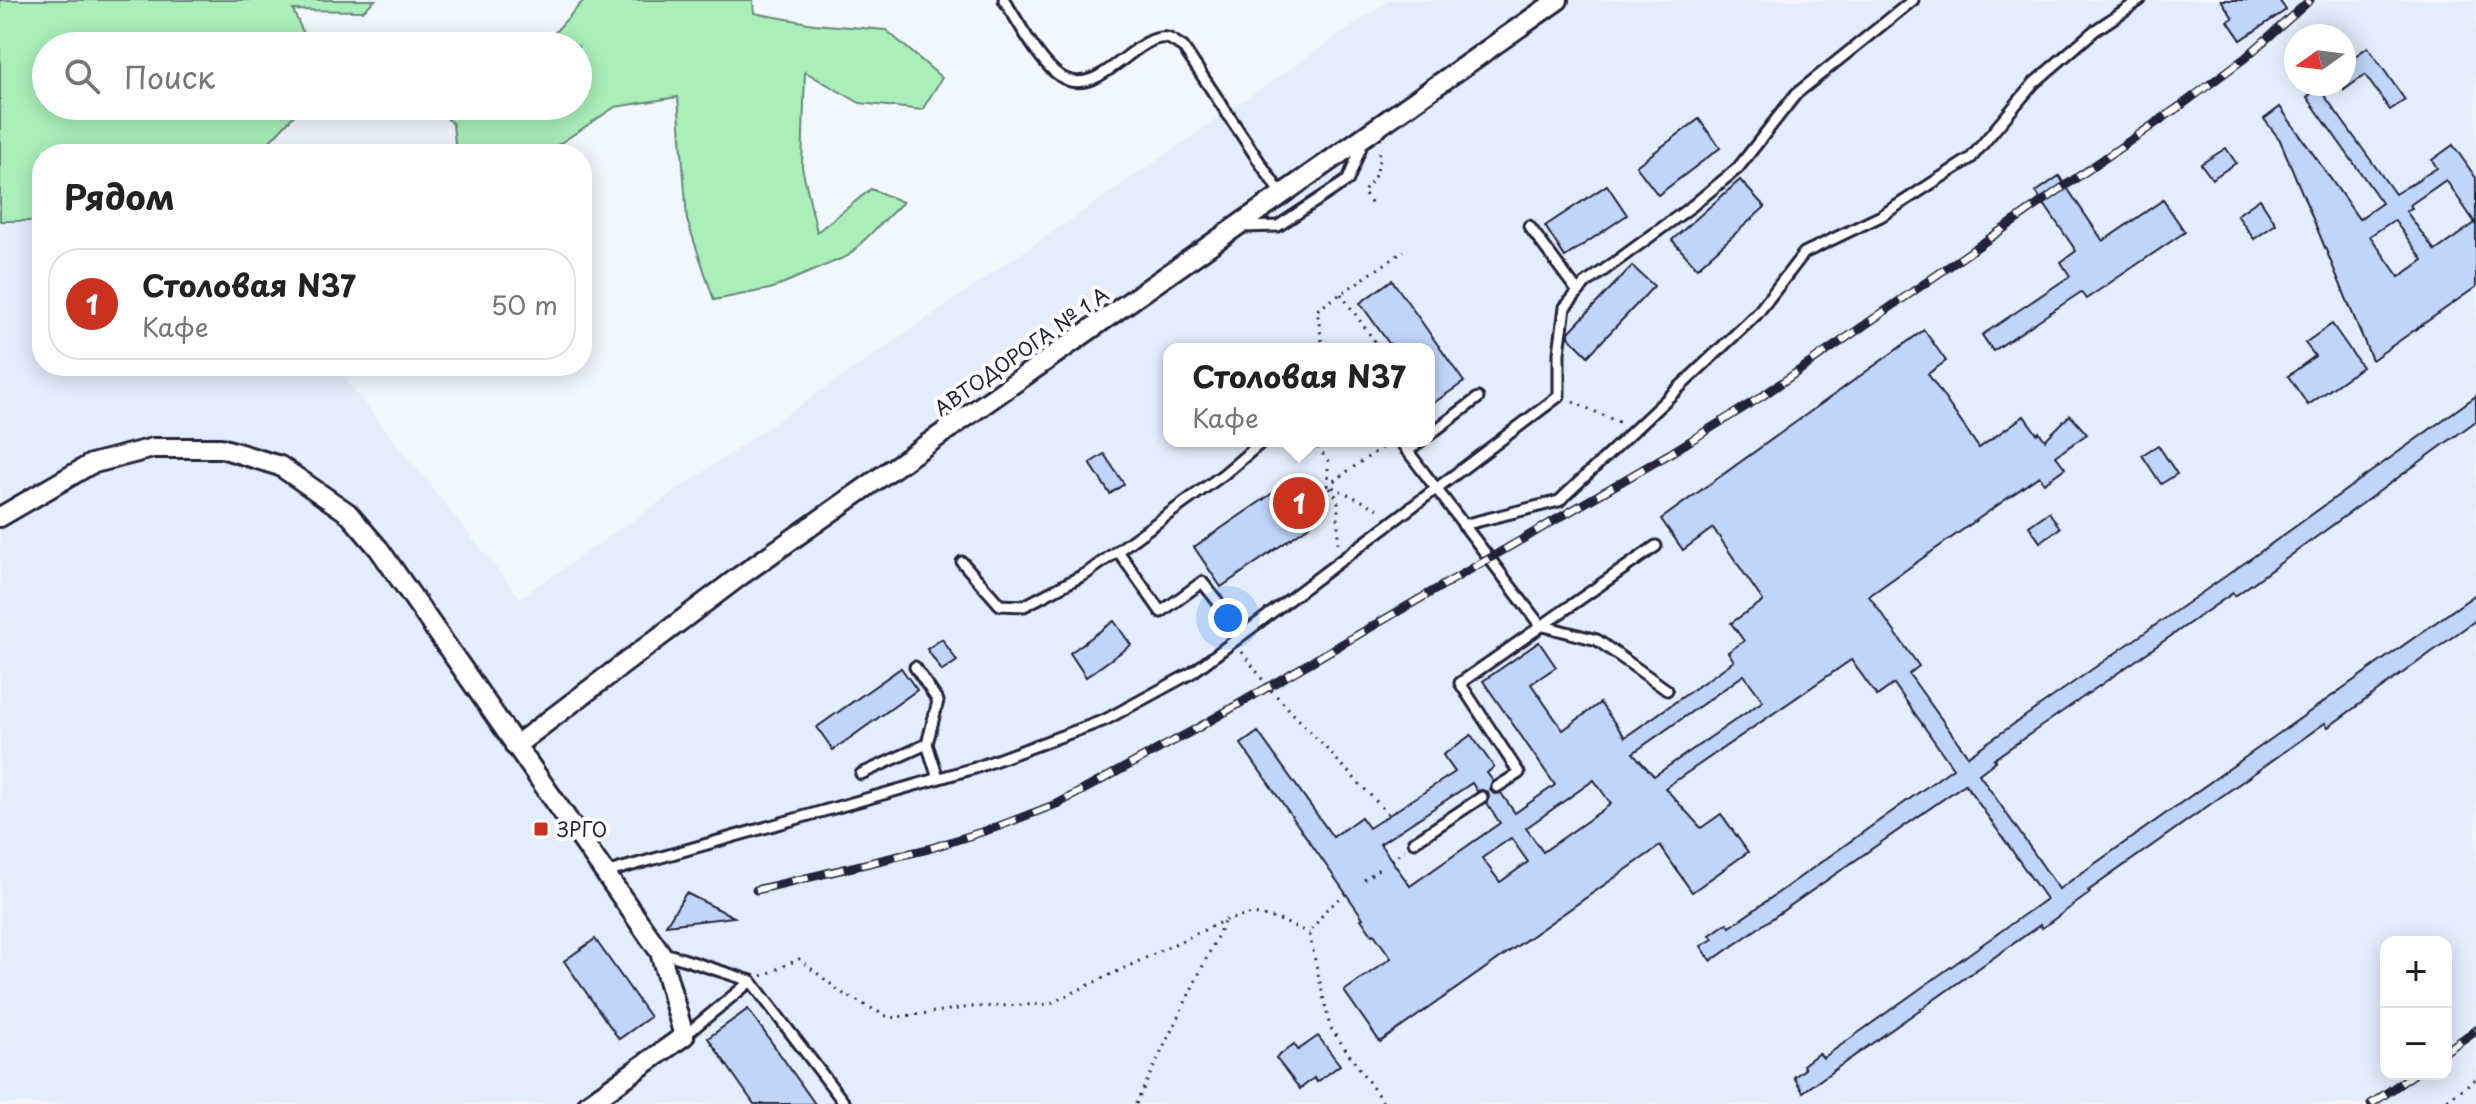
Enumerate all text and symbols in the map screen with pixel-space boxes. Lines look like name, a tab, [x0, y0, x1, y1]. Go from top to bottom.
north arrow	[2284, 24, 2356, 96]
search box	[32, 32, 592, 120]
icon: search	[60, 54, 104, 98]
text: Поиск	[124, 54, 215, 99]
text: Рядом	[64, 170, 175, 222]
text: Столовая N37	[142, 262, 356, 307]
street label: АВТОДОРОГА № 1 А	[927, 279, 1115, 423]
text: 1	[86, 285, 98, 324]
text: 50 m	[491, 285, 558, 324]
text: Кафе	[142, 307, 209, 346]
popup	[1163, 343, 1435, 447]
text: Столовая N37	[1192, 353, 1406, 398]
text: Кафе	[1192, 398, 1259, 437]
pin: 1	[1273, 473, 1325, 533]
your location	[1208, 598, 1248, 638]
place label: ЗРГО	[557, 814, 607, 844]
marker: ЗРГО	[532, 820, 550, 838]
map controls	[2380, 936, 2452, 1080]
button: +	[2380, 936, 2452, 1008]
button: −	[2380, 1008, 2452, 1080]

